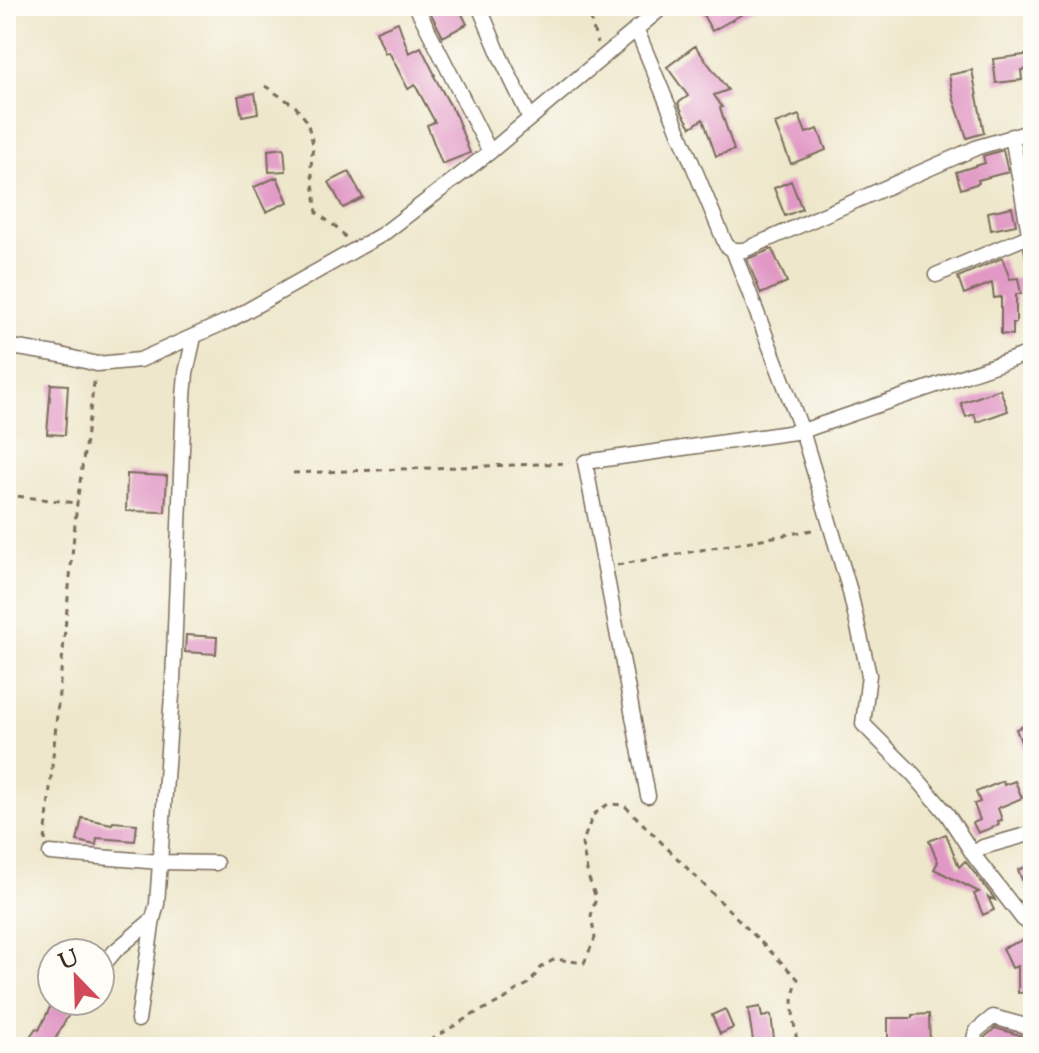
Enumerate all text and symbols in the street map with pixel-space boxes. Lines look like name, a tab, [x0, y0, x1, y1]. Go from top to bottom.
north arrow	[36, 937, 116, 1017]
text: U	[55, 943, 84, 980]

